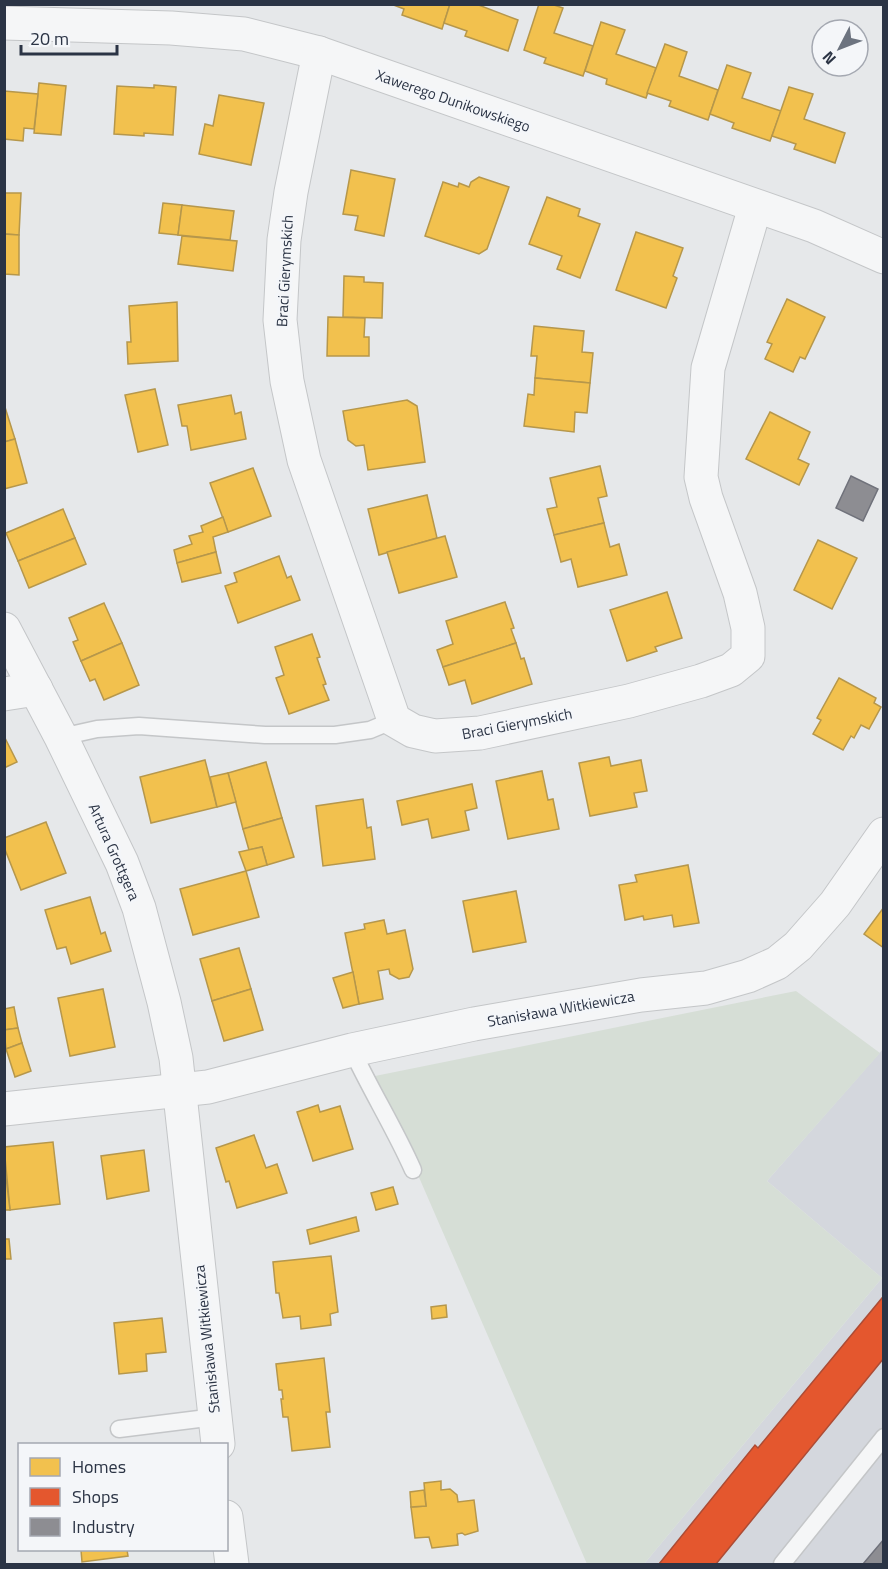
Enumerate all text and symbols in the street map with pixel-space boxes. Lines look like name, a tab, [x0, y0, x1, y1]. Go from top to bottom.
scale bar	[21, 18, 117, 56]
north arrow	[810, 18, 870, 78]
text: 20 m	[30, 25, 69, 52]
text: N	[816, 46, 841, 70]
street label: Xawerego Dunikowskiego	[373, 63, 534, 138]
street label: Braci Gierymskich	[270, 214, 299, 328]
street label: Braci Gierymskich	[460, 702, 574, 746]
street label: Artura Grottgera	[83, 800, 146, 904]
street label: Stanisława Witkiewicza	[486, 984, 637, 1033]
street label: Stanisława Witkiewicza	[187, 1263, 226, 1414]
legend	[18, 1443, 228, 1551]
text: Homes	[72, 1453, 126, 1480]
text: Shops	[72, 1483, 119, 1510]
text: Industry	[72, 1513, 135, 1540]

